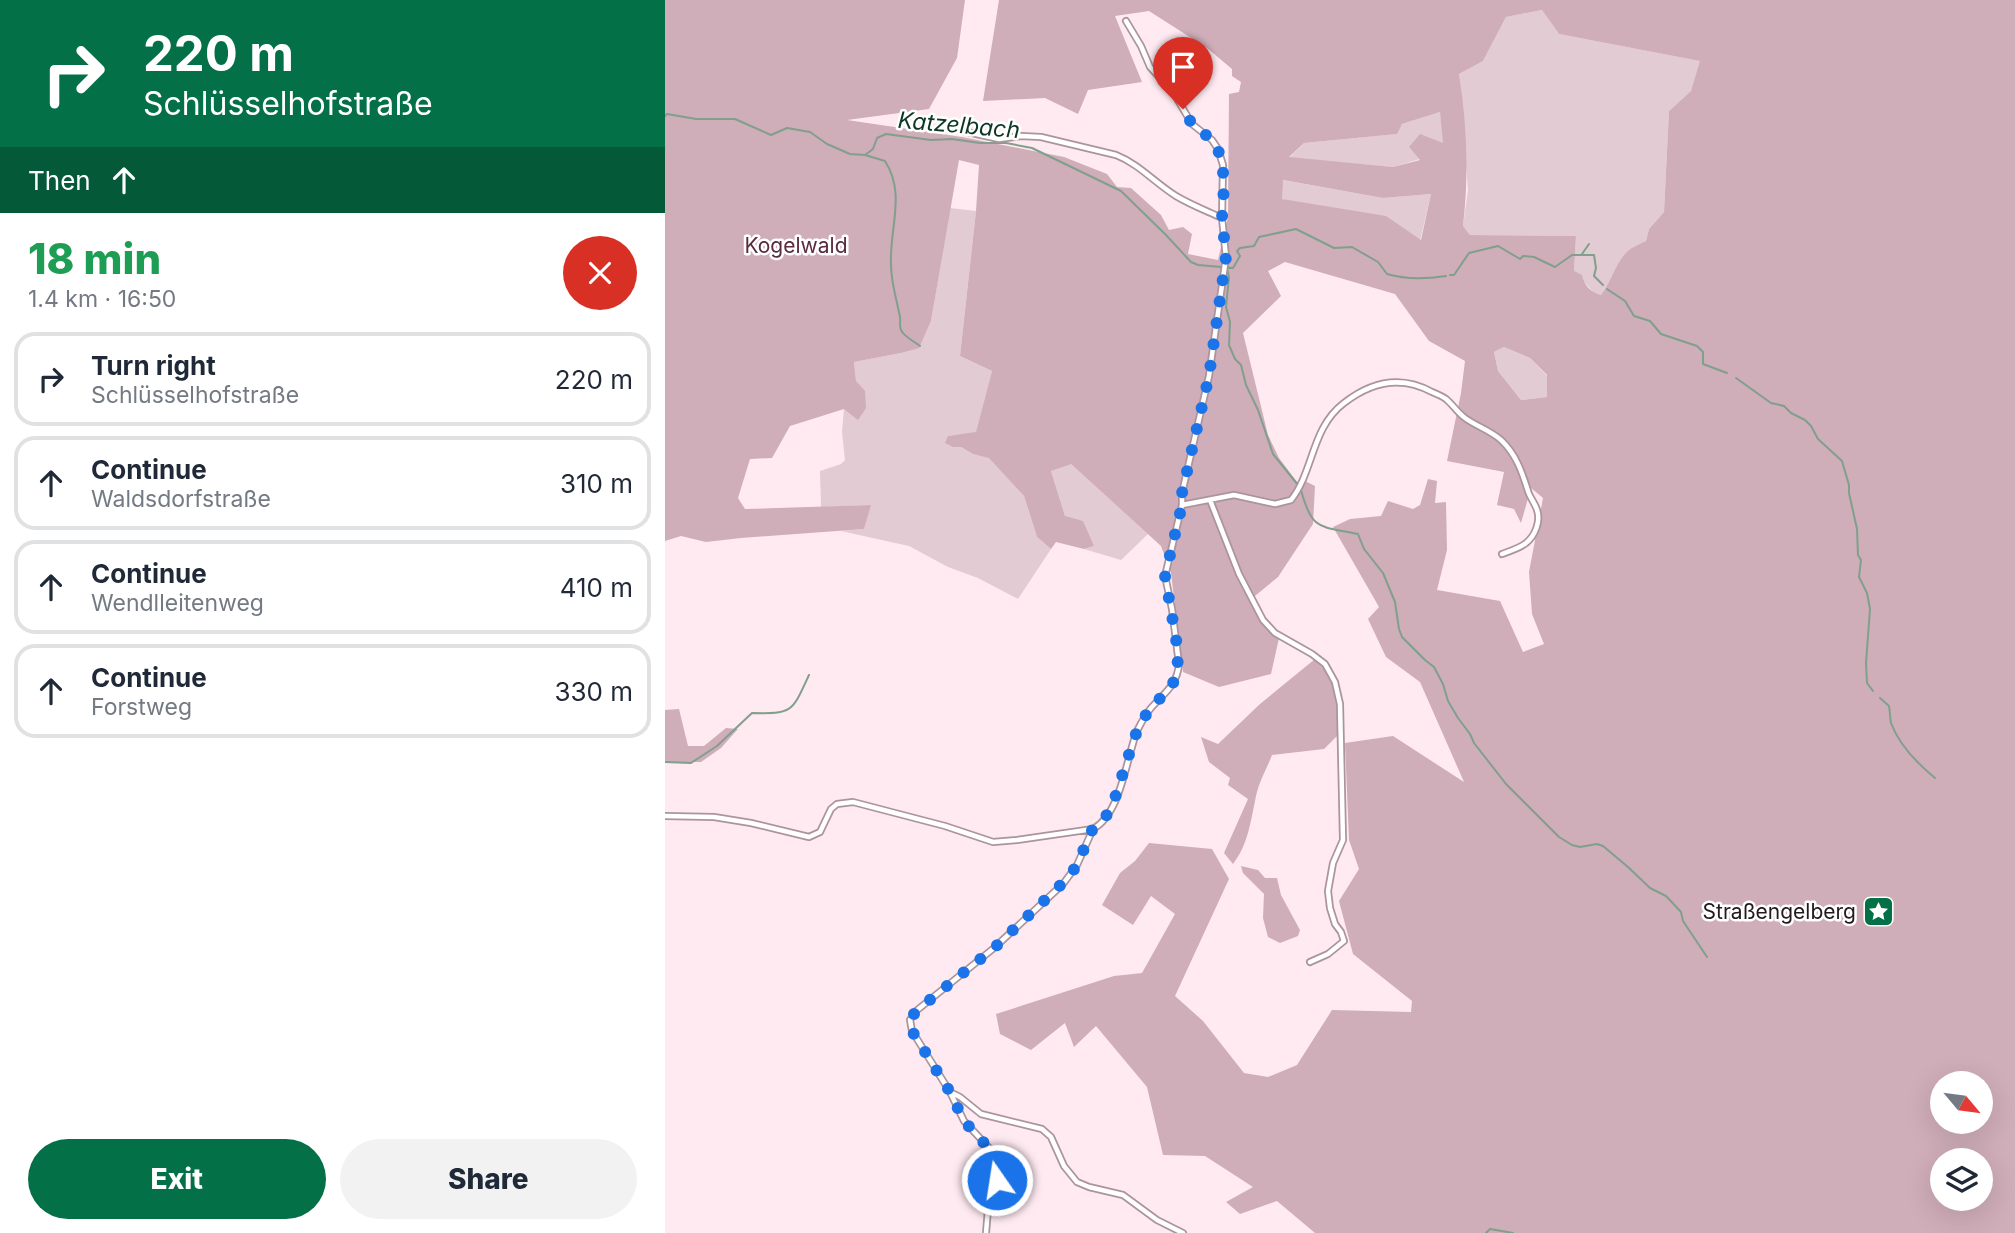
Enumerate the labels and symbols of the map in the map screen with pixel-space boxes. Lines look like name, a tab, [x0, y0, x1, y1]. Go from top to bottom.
pin	[1153, 37, 1213, 109]
water label: Katzelbach	[897, 106, 1021, 144]
park label: Kogelwald	[744, 233, 848, 258]
place icon: Straßengelberg	[1862, 895, 1896, 929]
place label: Straßengelberg	[1703, 899, 1856, 924]
north arrow	[1930, 1071, 1993, 1134]
position arrow	[960, 1143, 1034, 1217]

